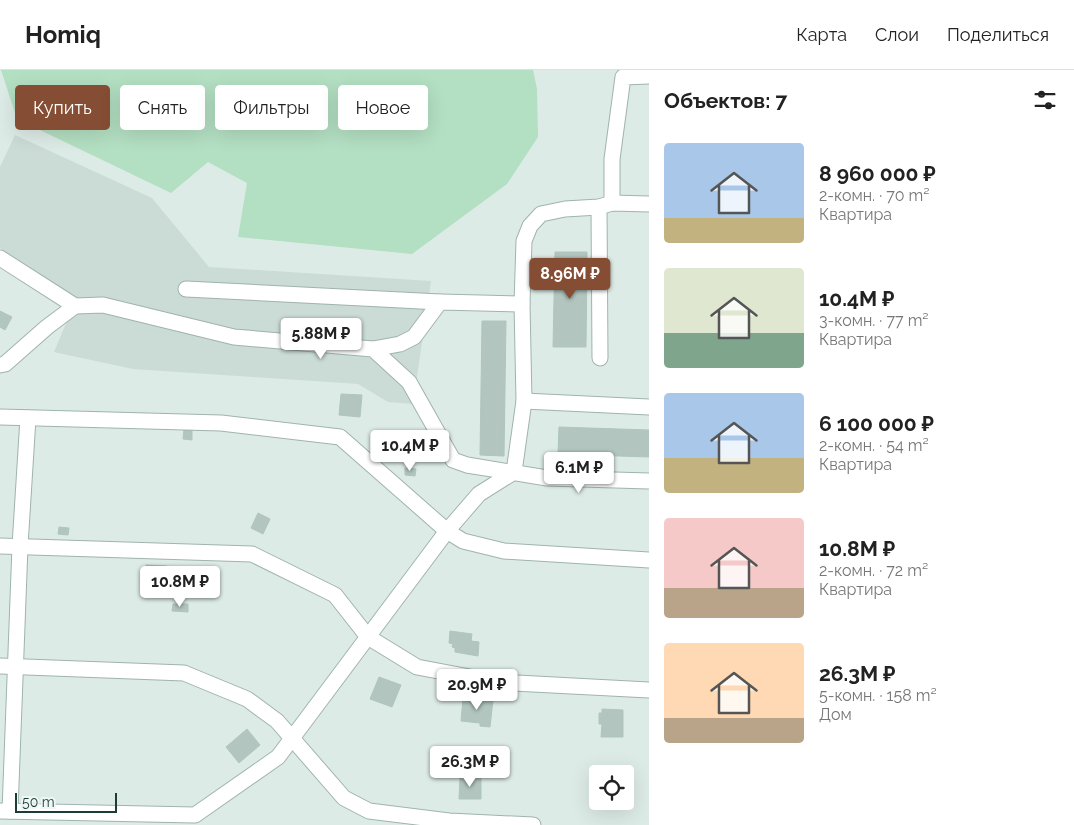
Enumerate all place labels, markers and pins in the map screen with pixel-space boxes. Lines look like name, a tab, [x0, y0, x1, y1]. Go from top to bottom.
pin: 8.96M ₽	[524, 258, 616, 300]
pin: 5.88M ₽	[275, 318, 367, 360]
pin: 10.4M ₽	[364, 430, 456, 472]
pin: 6.1M ₽	[538, 452, 620, 494]
pin: 10.8M ₽	[134, 566, 226, 608]
pin: 20.9M ₽	[431, 668, 523, 711]
pin: 26.3M ₽	[424, 746, 516, 788]

